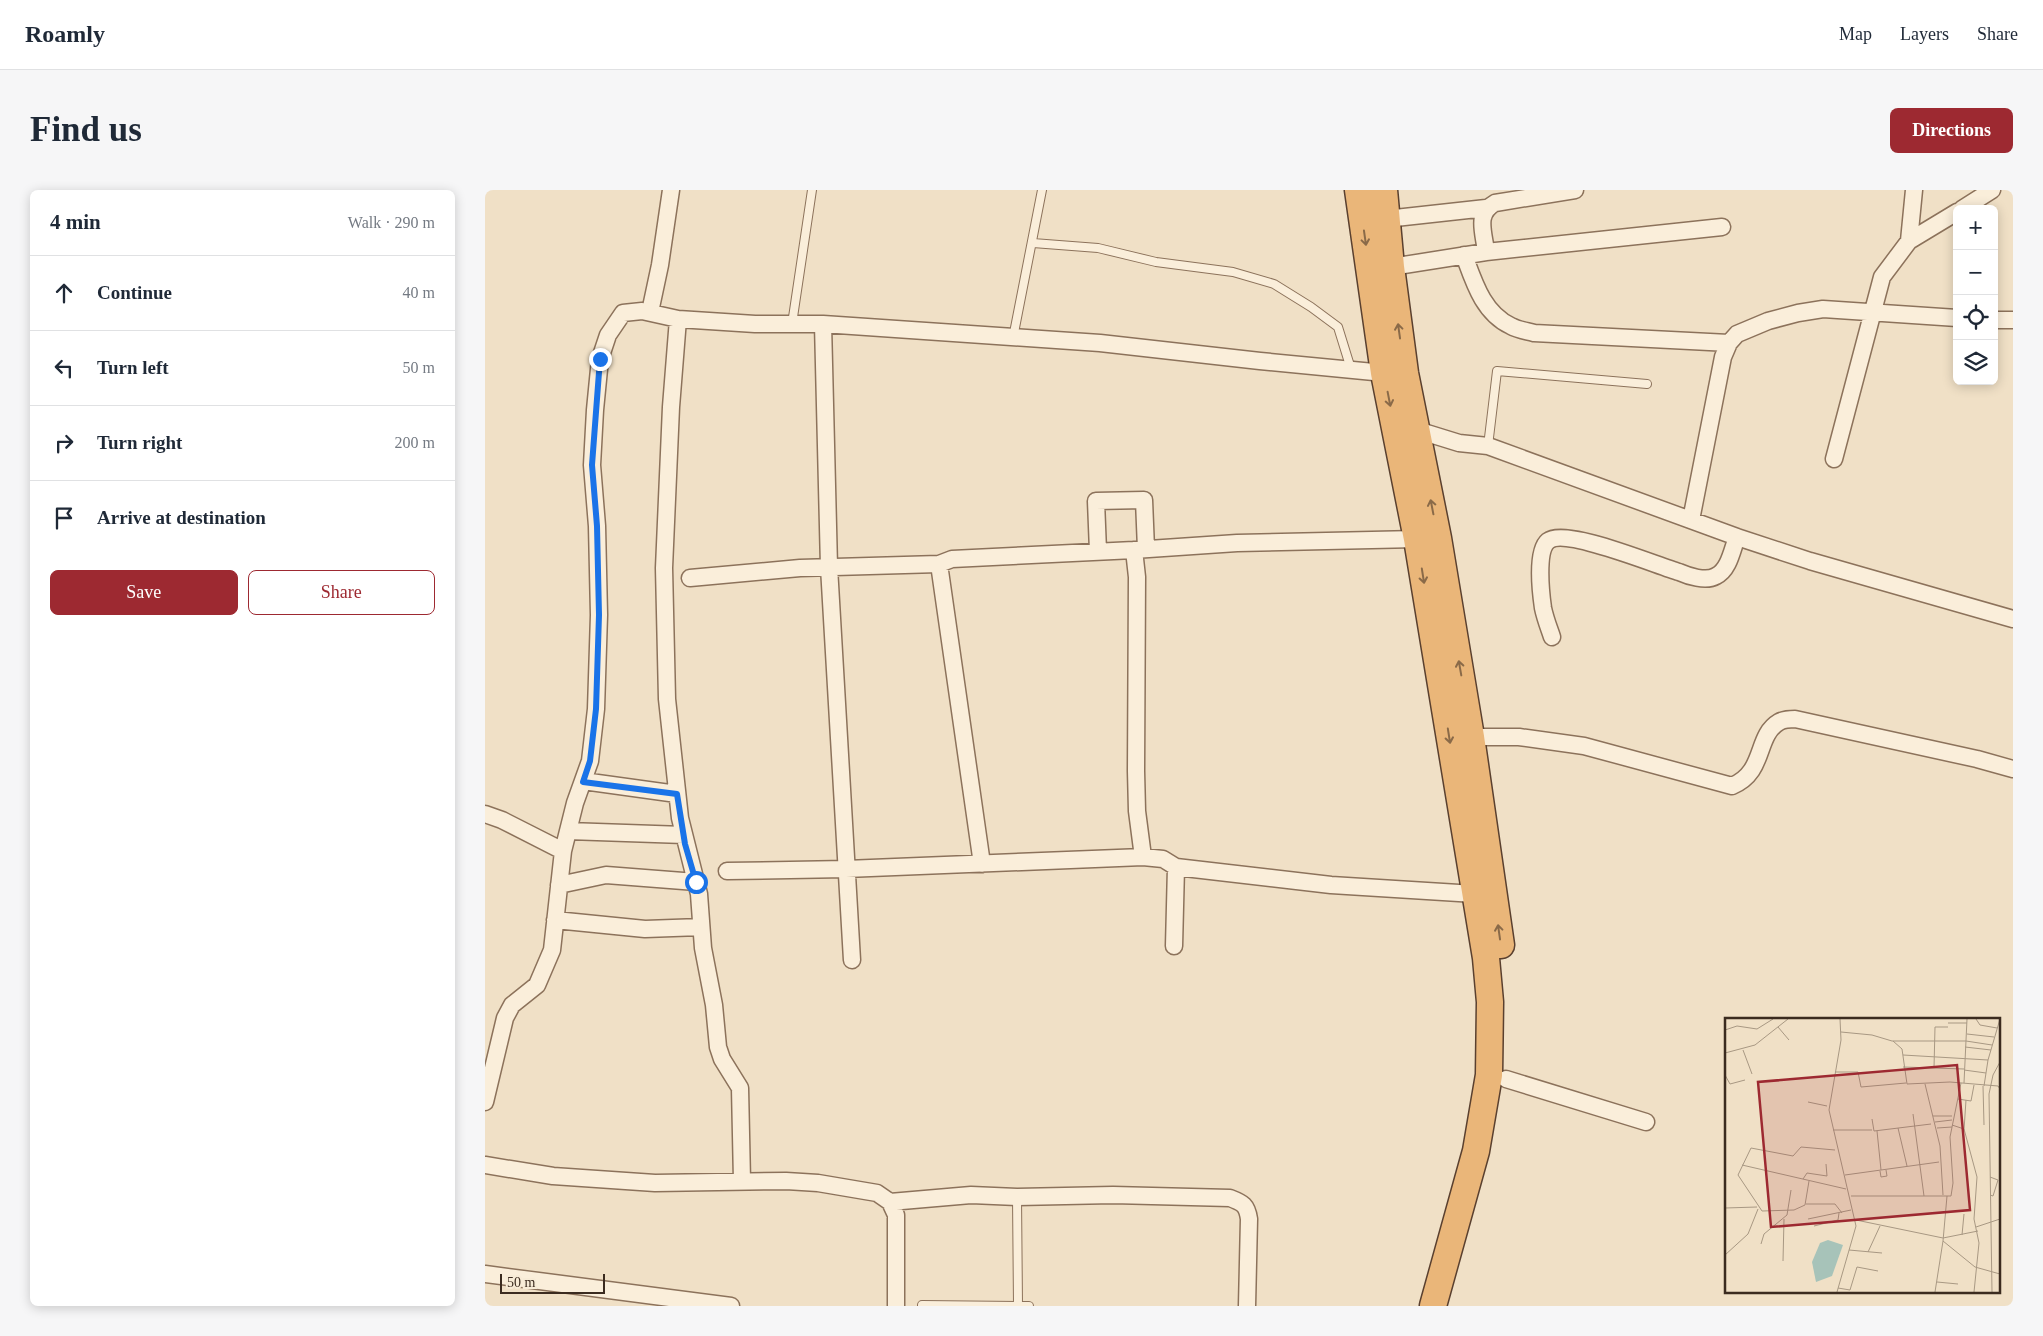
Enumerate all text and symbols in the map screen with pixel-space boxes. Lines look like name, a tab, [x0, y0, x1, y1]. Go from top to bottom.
text: Roamly	[25, 21, 105, 47]
text: Map	[1839, 24, 1872, 44]
text: Layers	[1900, 24, 1949, 44]
text: Share	[1977, 24, 2018, 44]
button: Directions	[1890, 108, 2013, 153]
text: Find us	[30, 110, 142, 149]
map controls	[1953, 205, 1998, 385]
button: +	[1953, 205, 1998, 250]
text: 4 min	[50, 210, 101, 234]
text: Walk · 290 m	[348, 214, 435, 231]
one-way arrow	[1360, 230, 1370, 246]
button: −	[1953, 250, 1998, 295]
icon: ahead	[50, 279, 78, 307]
text: Continue	[97, 282, 172, 303]
text: 40 m	[403, 284, 435, 301]
button: locate	[1953, 295, 1998, 340]
one-way arrow	[1394, 323, 1404, 339]
button: layers	[1953, 340, 1998, 385]
route end	[589, 348, 612, 371]
icon: left	[50, 354, 78, 382]
text: Turn left	[97, 357, 169, 378]
text: 50 m	[403, 359, 435, 376]
one-way arrow	[1385, 391, 1395, 407]
icon: right	[50, 429, 78, 457]
text: Turn right	[97, 432, 182, 453]
text: 200 m	[395, 434, 435, 451]
one-way arrow	[1427, 500, 1437, 516]
icon: arrive	[50, 504, 78, 532]
text: Arrive at destination	[97, 507, 266, 528]
one-way arrow	[1418, 567, 1428, 583]
button: Save	[50, 570, 238, 615]
button: Share	[248, 570, 435, 615]
one-way arrow	[1454, 660, 1464, 676]
one-way arrow	[1444, 728, 1454, 744]
route start	[685, 871, 708, 894]
one-way arrow	[1494, 924, 1504, 940]
inset map	[1725, 1018, 2001, 1294]
scale bar	[500, 1271, 605, 1294]
text: 50 m	[507, 1275, 535, 1290]

